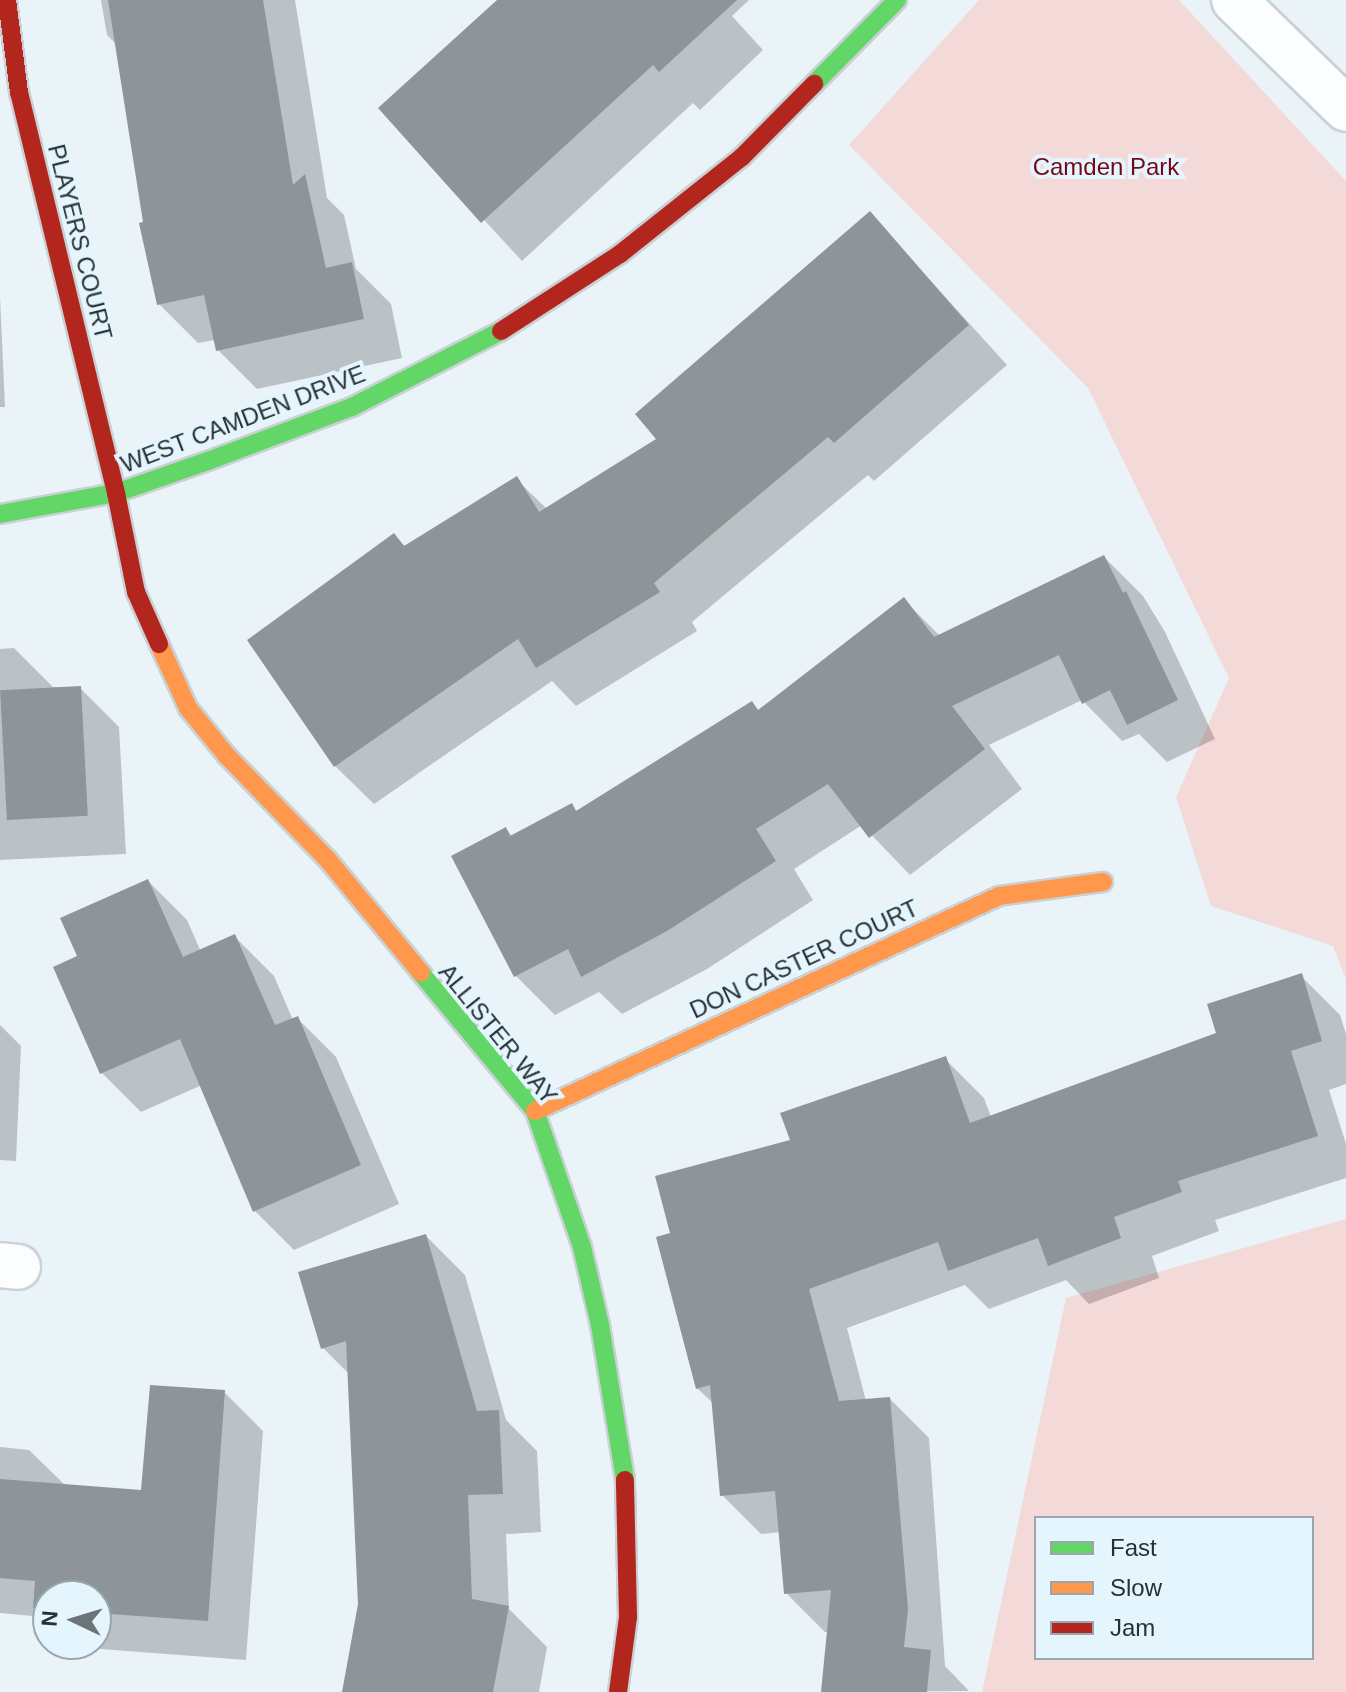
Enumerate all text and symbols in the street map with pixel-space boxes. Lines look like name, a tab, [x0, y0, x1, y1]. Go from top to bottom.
street label: PLAYERS COURT	[42, 141, 118, 343]
park label: Camden Park	[1033, 153, 1179, 181]
street label: WEST CAMDEN DRIVE	[116, 359, 370, 479]
street label: DON CASTER COURT	[685, 893, 923, 1025]
street label: ALLISTER WAY	[433, 958, 563, 1110]
legend	[1034, 1516, 1314, 1660]
text: Fast	[1110, 1534, 1157, 1561]
text: Slow	[1110, 1574, 1162, 1601]
north arrow	[32, 1580, 112, 1660]
text: N	[37, 1610, 63, 1627]
text: Jam	[1110, 1614, 1155, 1641]

